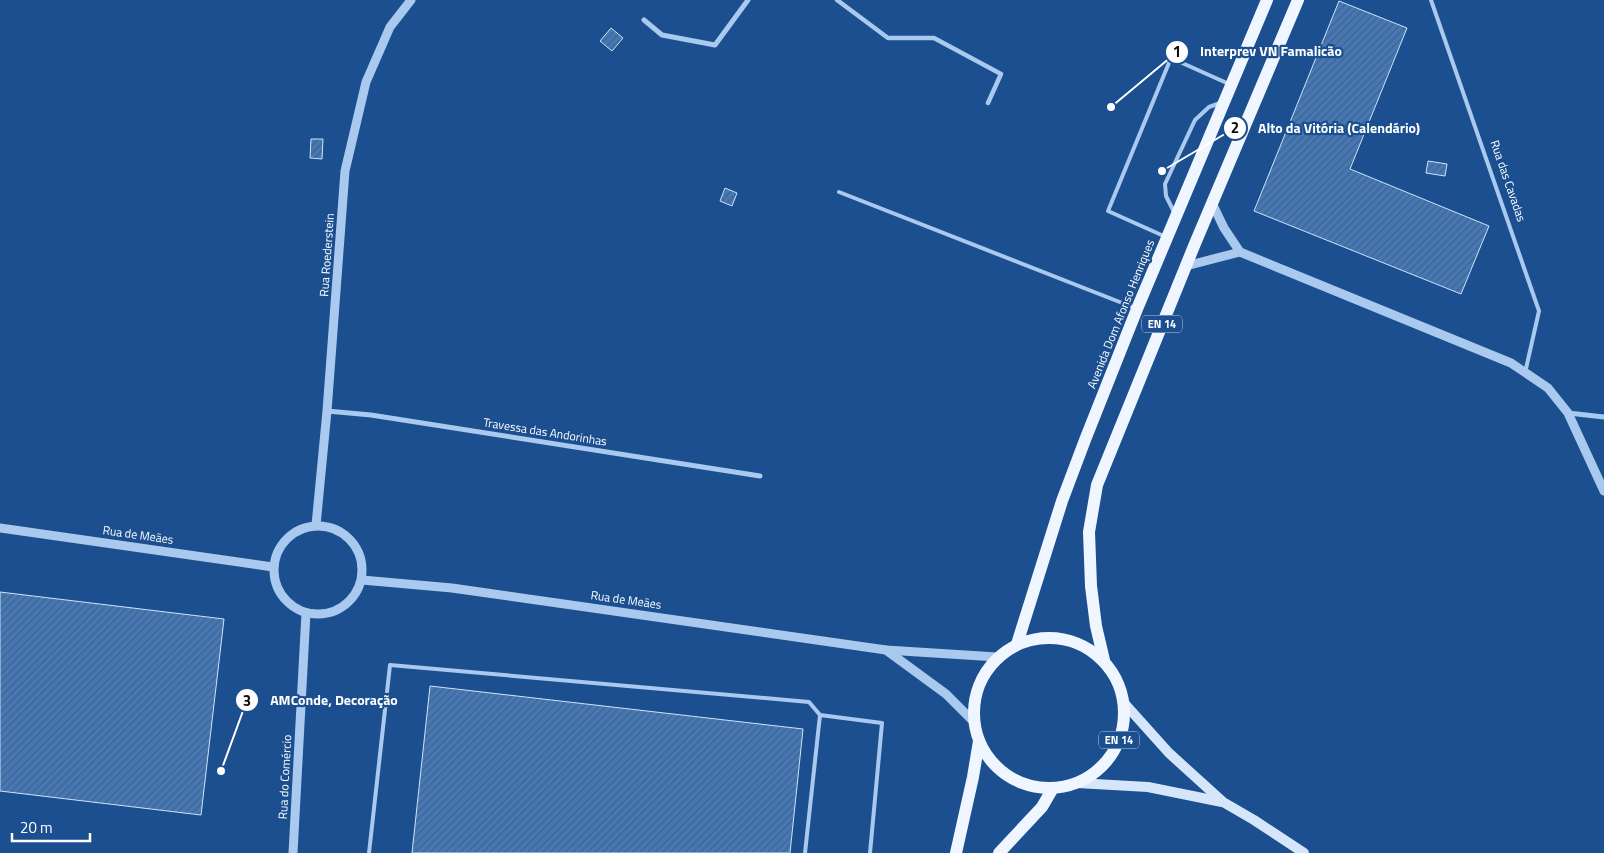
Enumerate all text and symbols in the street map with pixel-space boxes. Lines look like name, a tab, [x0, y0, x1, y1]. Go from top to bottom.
callout: Interprev VN Famalicão	[1165, 37, 1352, 66]
text: 1	[1173, 40, 1181, 63]
text: Interprev VN Famalicão	[1200, 40, 1342, 61]
callout: Alto da Vitória (Calendário)	[1223, 114, 1430, 143]
text: 2	[1231, 116, 1239, 139]
text: Alto da Vitória (Calendário)	[1258, 117, 1420, 138]
street label: Rua das Cavadas	[1486, 138, 1531, 225]
street label: Rua Roederstein	[314, 213, 339, 297]
street label: Avenida Dom Afonso Henriques	[1082, 236, 1159, 391]
road number: EN 14	[1142, 316, 1182, 332]
street label: Travessa das Andorinhas	[482, 412, 609, 451]
street label: Rua de Meães	[102, 520, 175, 549]
street label: Rua de Meães	[590, 585, 663, 614]
callout: AMConde, Decoração	[235, 686, 407, 715]
text: 3	[243, 689, 251, 712]
text: AMConde, Decoração	[270, 689, 398, 710]
road number: EN 14	[1099, 732, 1139, 748]
street label: Rua do Comércio	[273, 734, 296, 820]
scale bar	[12, 810, 90, 842]
text: 20 m	[20, 816, 53, 839]

